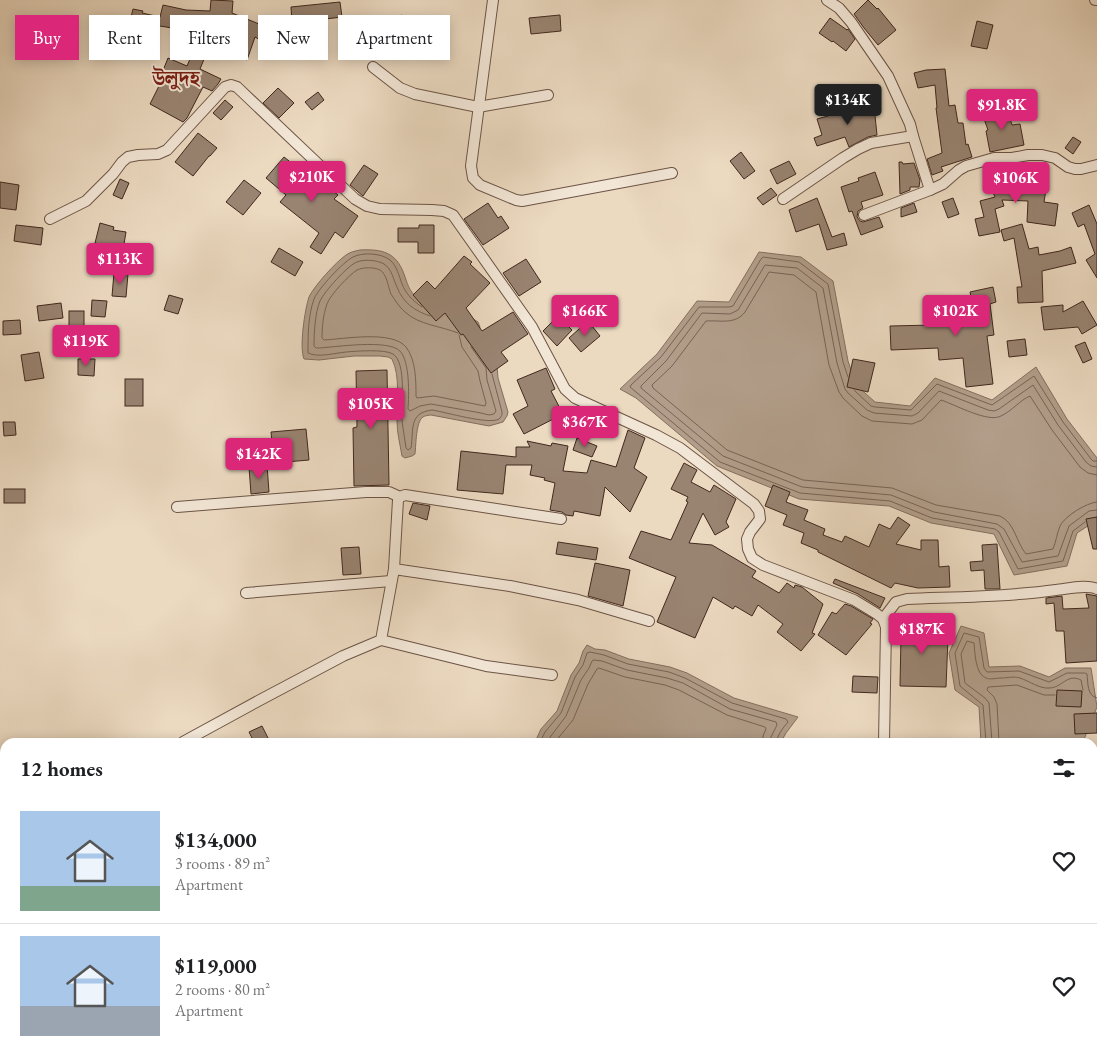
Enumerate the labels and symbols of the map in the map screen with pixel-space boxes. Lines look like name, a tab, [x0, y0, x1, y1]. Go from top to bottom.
district label: উলুদহ	[151, 65, 201, 91]
pin: $134K	[813, 84, 883, 126]
pin: $91.8K	[961, 88, 1043, 131]
pin: $210K	[277, 160, 347, 203]
pin: $106K	[981, 162, 1051, 204]
pin: $113K	[85, 242, 155, 285]
pin: $166K	[550, 294, 620, 337]
pin: $102K	[921, 294, 991, 337]
pin: $119K	[51, 324, 121, 367]
pin: $105K	[336, 388, 406, 430]
pin: $367K	[550, 406, 620, 448]
pin: $142K	[224, 438, 294, 480]
pin: $187K	[887, 612, 957, 655]

